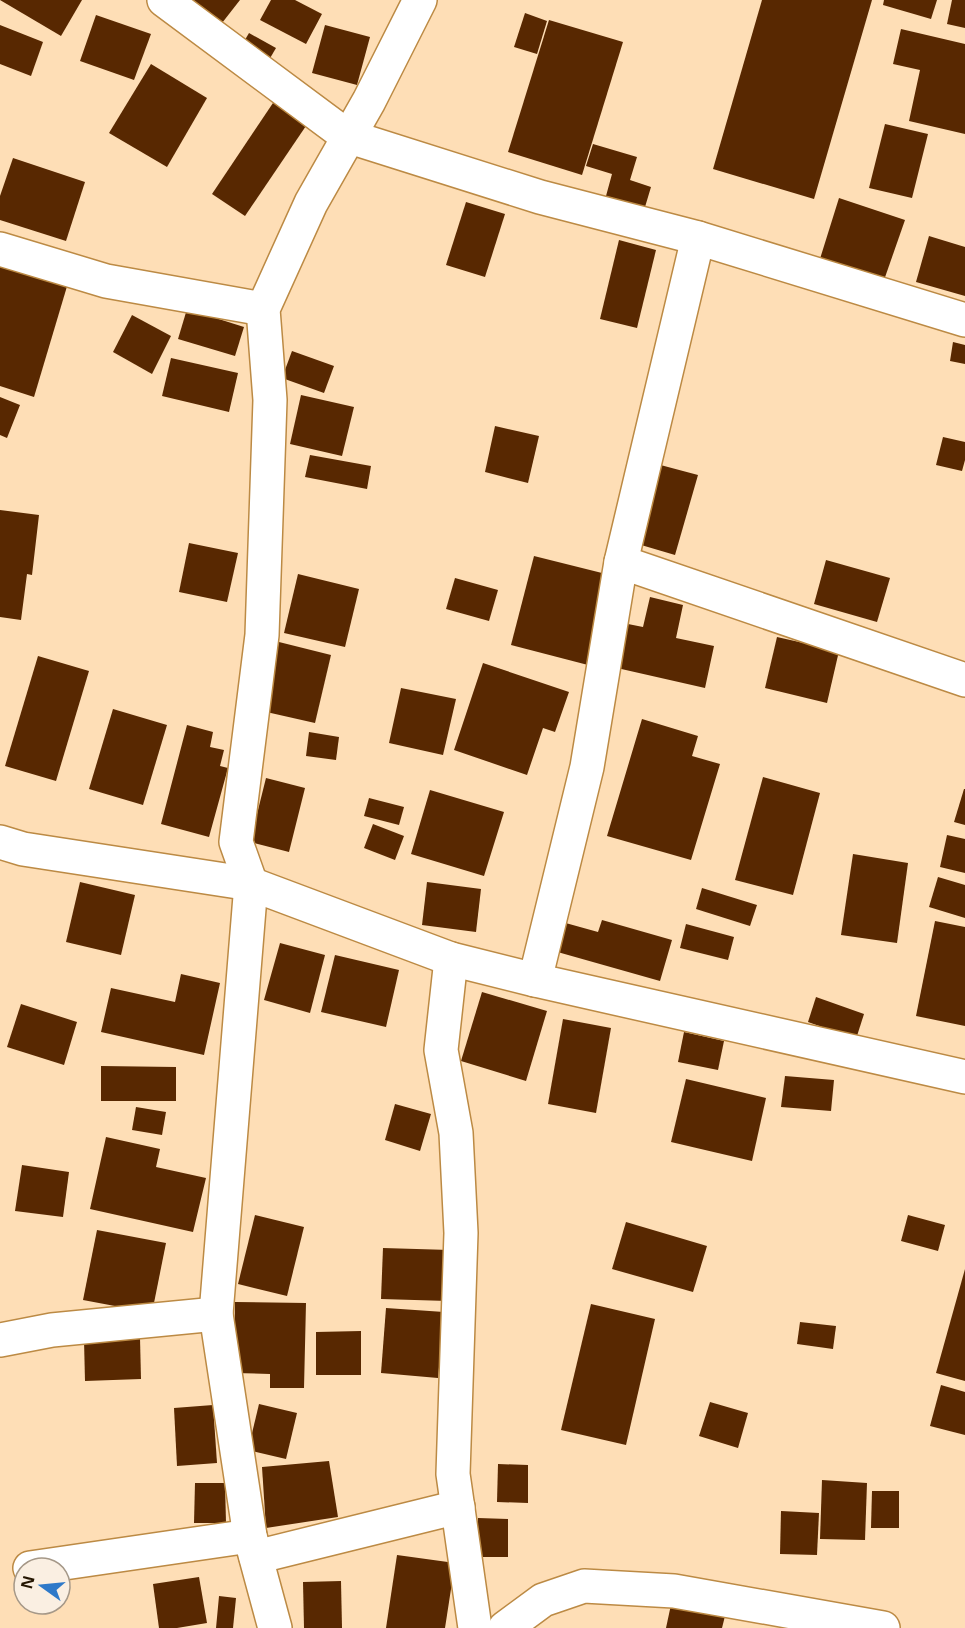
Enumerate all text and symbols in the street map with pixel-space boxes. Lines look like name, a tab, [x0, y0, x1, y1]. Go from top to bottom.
north arrow	[12, 1556, 72, 1616]
text: N	[15, 1573, 40, 1591]

